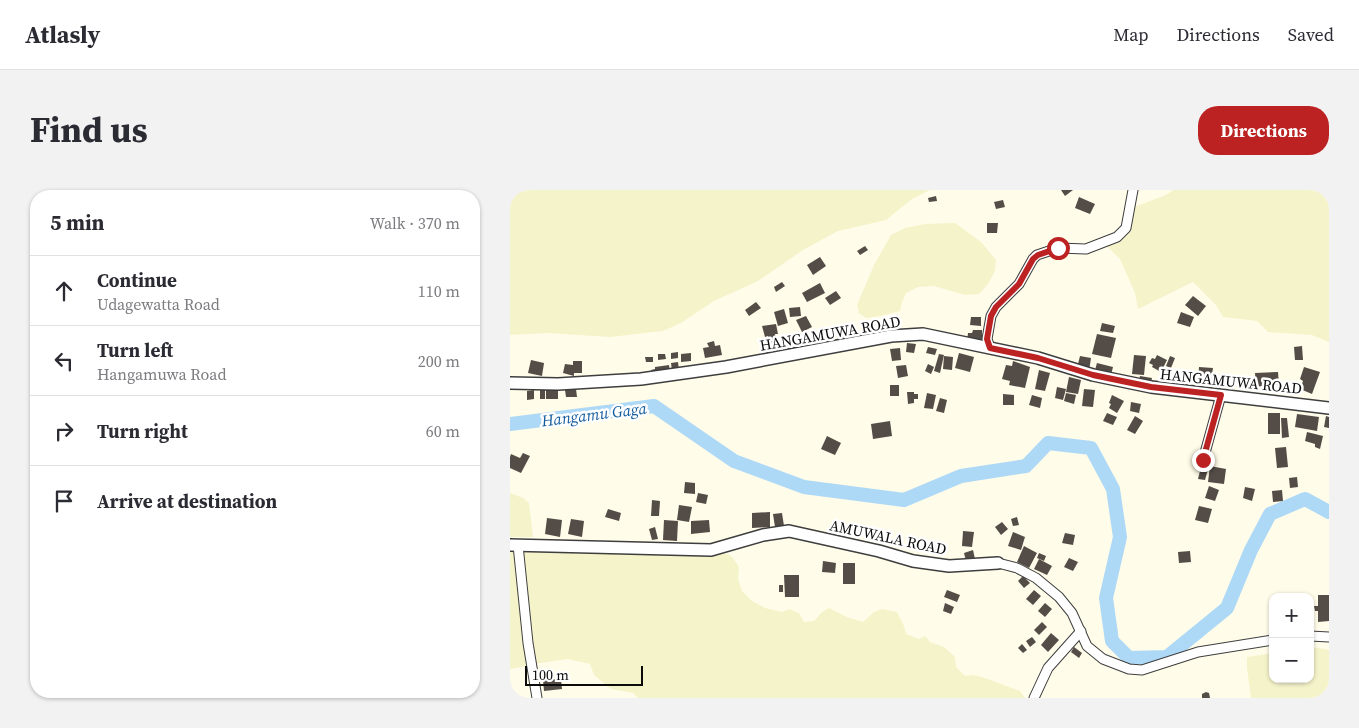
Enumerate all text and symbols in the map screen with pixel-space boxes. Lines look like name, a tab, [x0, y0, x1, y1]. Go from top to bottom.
text: Atlasly	[25, 18, 100, 51]
text: Map	[1113, 22, 1149, 47]
text: Directions	[1177, 22, 1260, 47]
text: Saved	[1288, 22, 1334, 47]
text: Find us	[30, 106, 148, 154]
button: Directions	[1198, 106, 1329, 155]
text: 5 min	[50, 208, 105, 237]
text: Walk · 370 m	[370, 212, 460, 234]
route start	[1047, 237, 1070, 260]
text: Continue	[97, 267, 177, 293]
icon: ahead	[50, 277, 78, 305]
text: 110 m	[418, 280, 460, 302]
text: Udagewatta Road	[97, 293, 220, 315]
street label: HANGAMUWA ROAD	[758, 310, 902, 356]
text: Turn left	[97, 337, 173, 363]
icon: left	[50, 347, 78, 375]
text: 200 m	[418, 350, 460, 372]
text: Hangamuwa Road	[97, 363, 227, 385]
street label: HANGAMUWA ROAD	[1159, 363, 1303, 399]
water label: Hangamu Gaga	[539, 397, 648, 431]
icon: right	[50, 417, 78, 445]
text: Turn right	[97, 418, 188, 444]
text: 60 m	[426, 420, 460, 442]
route end	[1192, 449, 1215, 472]
icon: arrive	[50, 487, 78, 515]
text: Arrive at destination	[97, 488, 277, 514]
street label: AMUWALA ROAD	[828, 514, 948, 560]
map controls	[1269, 593, 1314, 683]
button: +	[1269, 593, 1314, 638]
button: −	[1269, 638, 1314, 683]
scale bar	[525, 663, 642, 686]
text: 100 m	[532, 665, 569, 685]

